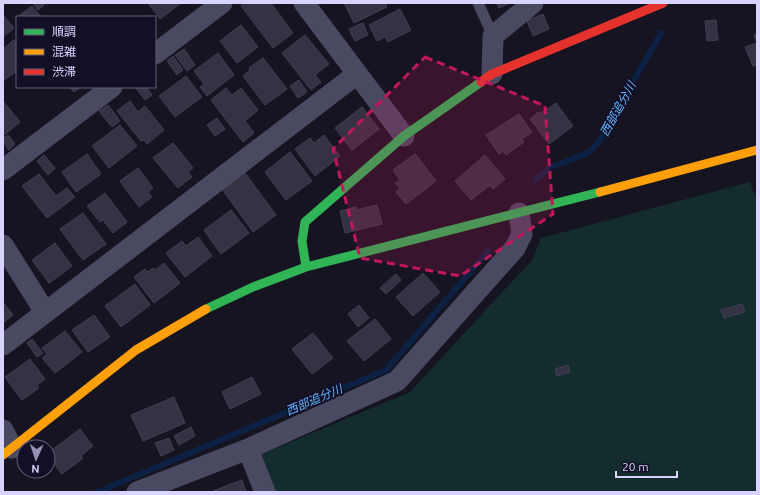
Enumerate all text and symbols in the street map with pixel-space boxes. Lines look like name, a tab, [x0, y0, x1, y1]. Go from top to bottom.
legend	[16, 16, 156, 88]
text: 順調	[52, 25, 76, 38]
text: 混雑	[52, 45, 76, 58]
text: 渋滞	[52, 65, 76, 78]
water label: 西部追分川	[597, 78, 639, 138]
water label: 西部追分川	[284, 381, 346, 417]
north arrow	[16, 439, 56, 479]
scale bar	[616, 453, 677, 479]
text: 20 m	[622, 460, 649, 473]
text: N	[31, 463, 40, 475]

